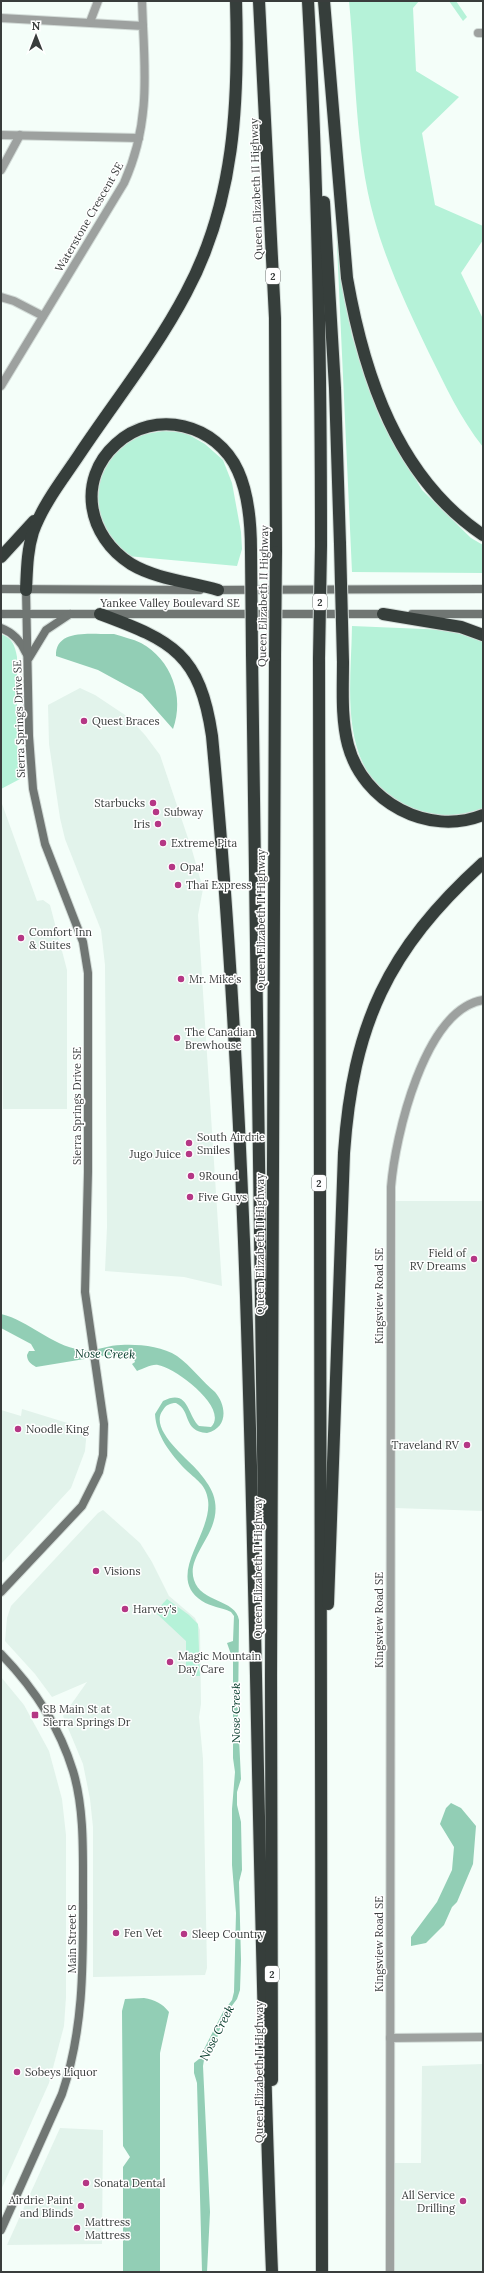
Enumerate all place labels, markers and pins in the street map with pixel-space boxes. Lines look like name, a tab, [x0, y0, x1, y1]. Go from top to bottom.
place label: Quest Braces	[92, 714, 160, 728]
marker: Quest Braces	[79, 716, 89, 726]
place label: Starbucks	[94, 796, 145, 810]
marker: Starbucks	[148, 798, 158, 808]
place label: Subway	[164, 805, 203, 819]
marker: Subway	[151, 807, 161, 817]
place label: Iris	[133, 817, 150, 831]
marker: Iris	[153, 819, 163, 829]
place label: Extreme Pita	[171, 836, 237, 850]
marker: Extreme Pita	[158, 838, 168, 848]
place label: Opa!	[180, 860, 204, 874]
marker: Opa!	[167, 862, 177, 872]
place label: Thaï Express	[186, 878, 251, 892]
marker: Thaï Express	[173, 880, 183, 890]
place label: Comfort Inn & Suites	[29, 925, 92, 952]
marker: Comfort Inn & Suites	[16, 933, 26, 943]
place label: Mr. Mike's	[189, 972, 241, 986]
marker: Mr. Mike's	[176, 974, 186, 984]
place label: The Canadian Brewhouse	[185, 1025, 256, 1052]
marker: The Canadian Brewhouse	[172, 1033, 182, 1043]
place label: South Airdrie Smiles	[197, 1130, 265, 1157]
marker: South Airdrie Smiles	[184, 1138, 194, 1148]
place label: Jugo Juice	[128, 1147, 181, 1161]
marker: Jugo Juice	[184, 1149, 194, 1159]
place label: 9Round	[199, 1169, 239, 1183]
marker: 9Round	[186, 1171, 196, 1181]
place label: Five Guys	[198, 1190, 247, 1204]
marker: Five Guys	[185, 1192, 195, 1202]
place label: Field of RV Dreams	[410, 1246, 467, 1273]
marker: Field of RV Dreams	[469, 1254, 479, 1264]
place label: Noodle King	[26, 1422, 90, 1436]
marker: Noodle King	[13, 1424, 23, 1434]
place label: Traveland RV	[392, 1438, 460, 1452]
marker: Traveland RV	[462, 1440, 472, 1450]
place label: Visions	[103, 1564, 141, 1578]
marker: Visions	[91, 1566, 101, 1576]
place label: Harvey's	[133, 1602, 177, 1616]
marker: Harvey's	[120, 1604, 130, 1614]
place label: Magic Mountain Day Care	[178, 1649, 262, 1676]
marker: Magic Mountain Day Care	[165, 1657, 175, 1667]
place label: SB Main St at Sierra Springs Dr	[43, 1702, 131, 1729]
marker: SB Main St at Sierra Springs Dr	[30, 1710, 40, 1720]
place label: Fen Vet	[124, 1926, 163, 1940]
place label: Sleep Country	[192, 1927, 265, 1941]
marker: Fen Vet	[111, 1928, 121, 1938]
marker: Sleep Country	[179, 1929, 189, 1939]
place label: Sobeys Liquor	[25, 2065, 98, 2079]
marker: Sobeys Liquor	[12, 2067, 22, 2077]
place label: Sonata Dental	[94, 2176, 165, 2190]
marker: Sonata Dental	[81, 2178, 91, 2188]
place label: All Service Drilling	[401, 2188, 456, 2215]
place label: Airdrie Paint and Blinds	[8, 2193, 74, 2220]
marker: All Service Drilling	[458, 2196, 468, 2206]
marker: Airdrie Paint and Blinds	[76, 2201, 86, 2211]
place label: Mattress Mattress	[85, 2215, 130, 2242]
marker: Mattress Mattress	[72, 2223, 82, 2233]

